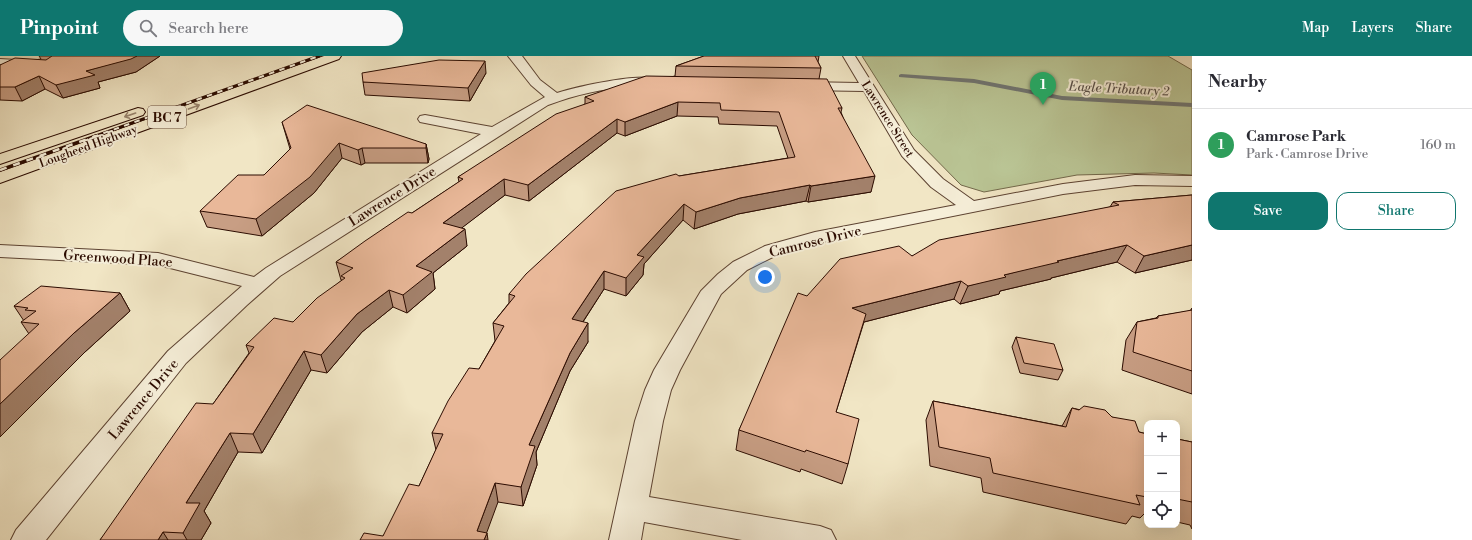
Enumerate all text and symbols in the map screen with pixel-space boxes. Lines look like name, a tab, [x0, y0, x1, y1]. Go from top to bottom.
search box	[123, 10, 403, 46]
text: Pinpoint	[20, 16, 99, 40]
icon: search	[137, 17, 159, 39]
text: Search here	[169, 19, 249, 38]
text: Map	[1302, 19, 1329, 37]
text: Layers	[1351, 19, 1394, 37]
text: Share	[1416, 19, 1452, 37]
text: Nearby	[1208, 71, 1267, 93]
pin: 1	[1030, 72, 1056, 105]
street label: Lawrence Street	[858, 78, 918, 161]
water label: Eagle Tributary 2	[1067, 78, 1171, 100]
one-way arrow	[188, 103, 200, 111]
road number: BC 7	[148, 106, 186, 128]
one-way arrow	[125, 111, 137, 119]
street label: Lougheed Highway	[37, 122, 139, 171]
text: Camrose Park	[1246, 127, 1346, 146]
text: 1	[1218, 137, 1224, 153]
text: 160 m	[1420, 137, 1456, 153]
text: Park · Camrose Drive	[1246, 146, 1368, 162]
street label: Lawrence Drive	[345, 163, 440, 231]
button: Save	[1208, 192, 1328, 230]
button: Share	[1336, 192, 1456, 230]
street label: Camrose Drive	[767, 222, 863, 262]
street label: Greenwood Place	[63, 246, 173, 272]
your location	[755, 267, 775, 287]
street label: Lawrence Drive	[105, 356, 183, 444]
map controls	[1144, 420, 1180, 528]
button: +	[1144, 420, 1180, 456]
button: −	[1144, 456, 1180, 492]
button: locate	[1144, 492, 1180, 528]

